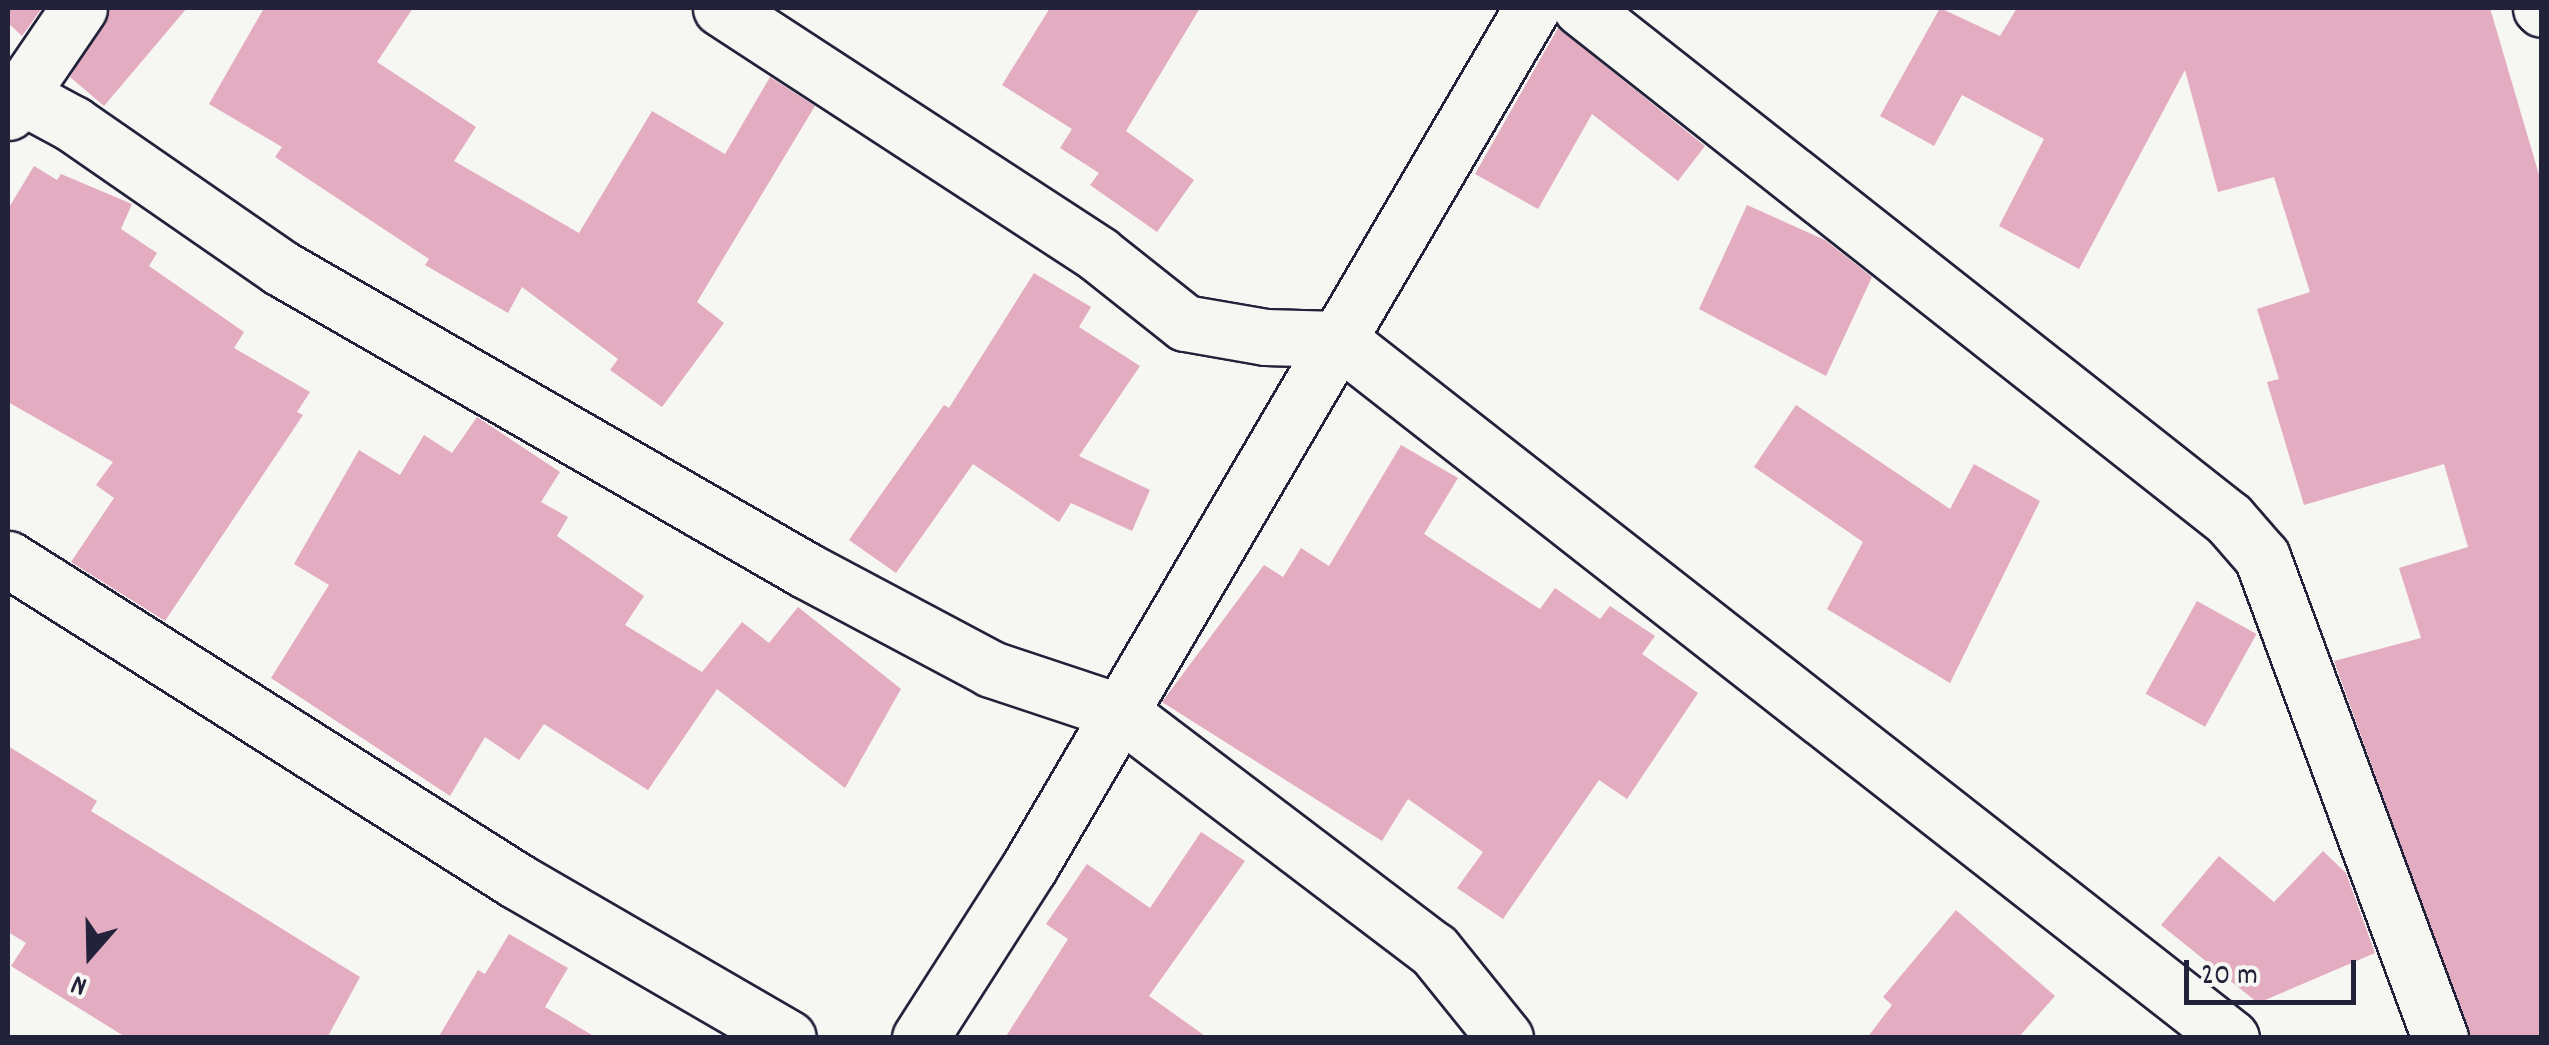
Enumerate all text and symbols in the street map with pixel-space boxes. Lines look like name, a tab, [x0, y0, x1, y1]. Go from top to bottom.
north arrow	[40, 905, 140, 1005]
scale bar	[2189, 940, 2362, 1002]
text: 20 m	[2201, 956, 2258, 999]
text: N	[66, 962, 93, 1004]

